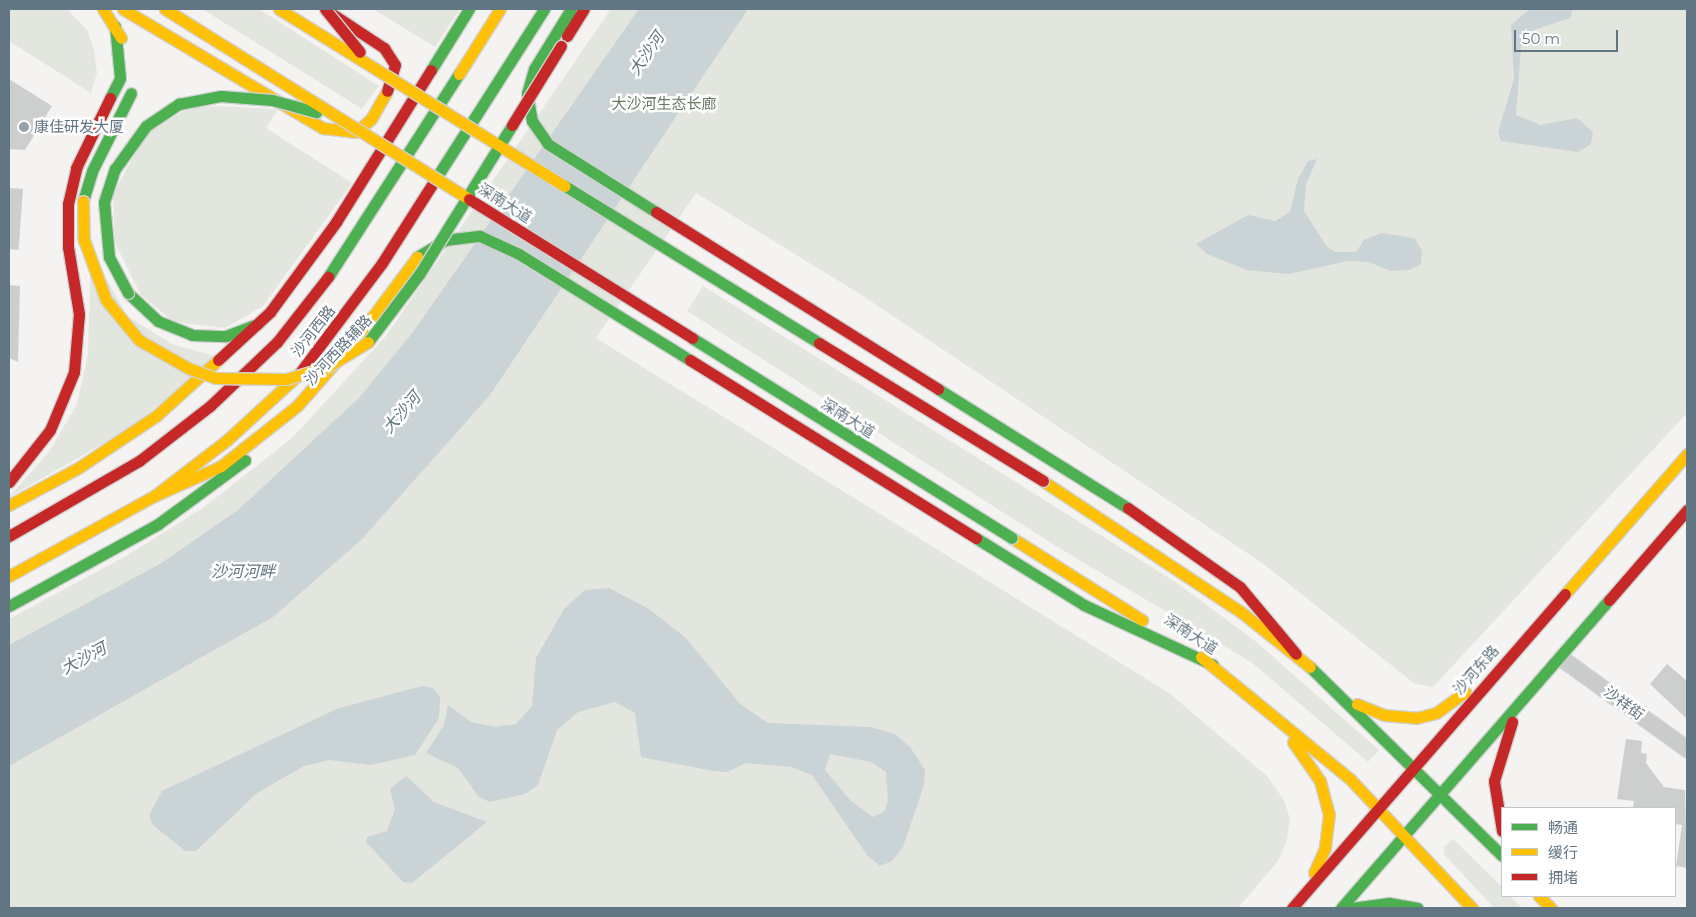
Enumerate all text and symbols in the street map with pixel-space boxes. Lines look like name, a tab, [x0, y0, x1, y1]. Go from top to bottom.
scale bar	[1516, 20, 1620, 52]
water label: 大沙河	[625, 29, 669, 79]
text: 50 m	[1522, 29, 1560, 48]
park label: 大沙河生态长廊	[612, 95, 716, 113]
place label: 康佳研发大厦	[34, 118, 124, 136]
marker: 康佳研发大厦	[18, 121, 30, 133]
street label: 深南大道	[475, 179, 535, 227]
street label: 沙河西路	[287, 302, 339, 360]
street label: 沙河西路辅路	[301, 311, 375, 389]
water label: 大沙河	[379, 389, 425, 437]
street label: 深南大道	[818, 394, 878, 442]
water label: 沙河河畔	[211, 562, 275, 582]
street label: 深南大道	[1161, 610, 1221, 658]
water label: 大沙河	[58, 639, 110, 679]
street label: 沙河东路	[1450, 641, 1502, 699]
street label: 沙祥街	[1601, 682, 1647, 724]
legend	[1501, 807, 1676, 897]
text: 畅通	[1548, 818, 1578, 837]
text: 缓行	[1548, 843, 1578, 862]
text: 拥堵	[1548, 868, 1578, 887]

